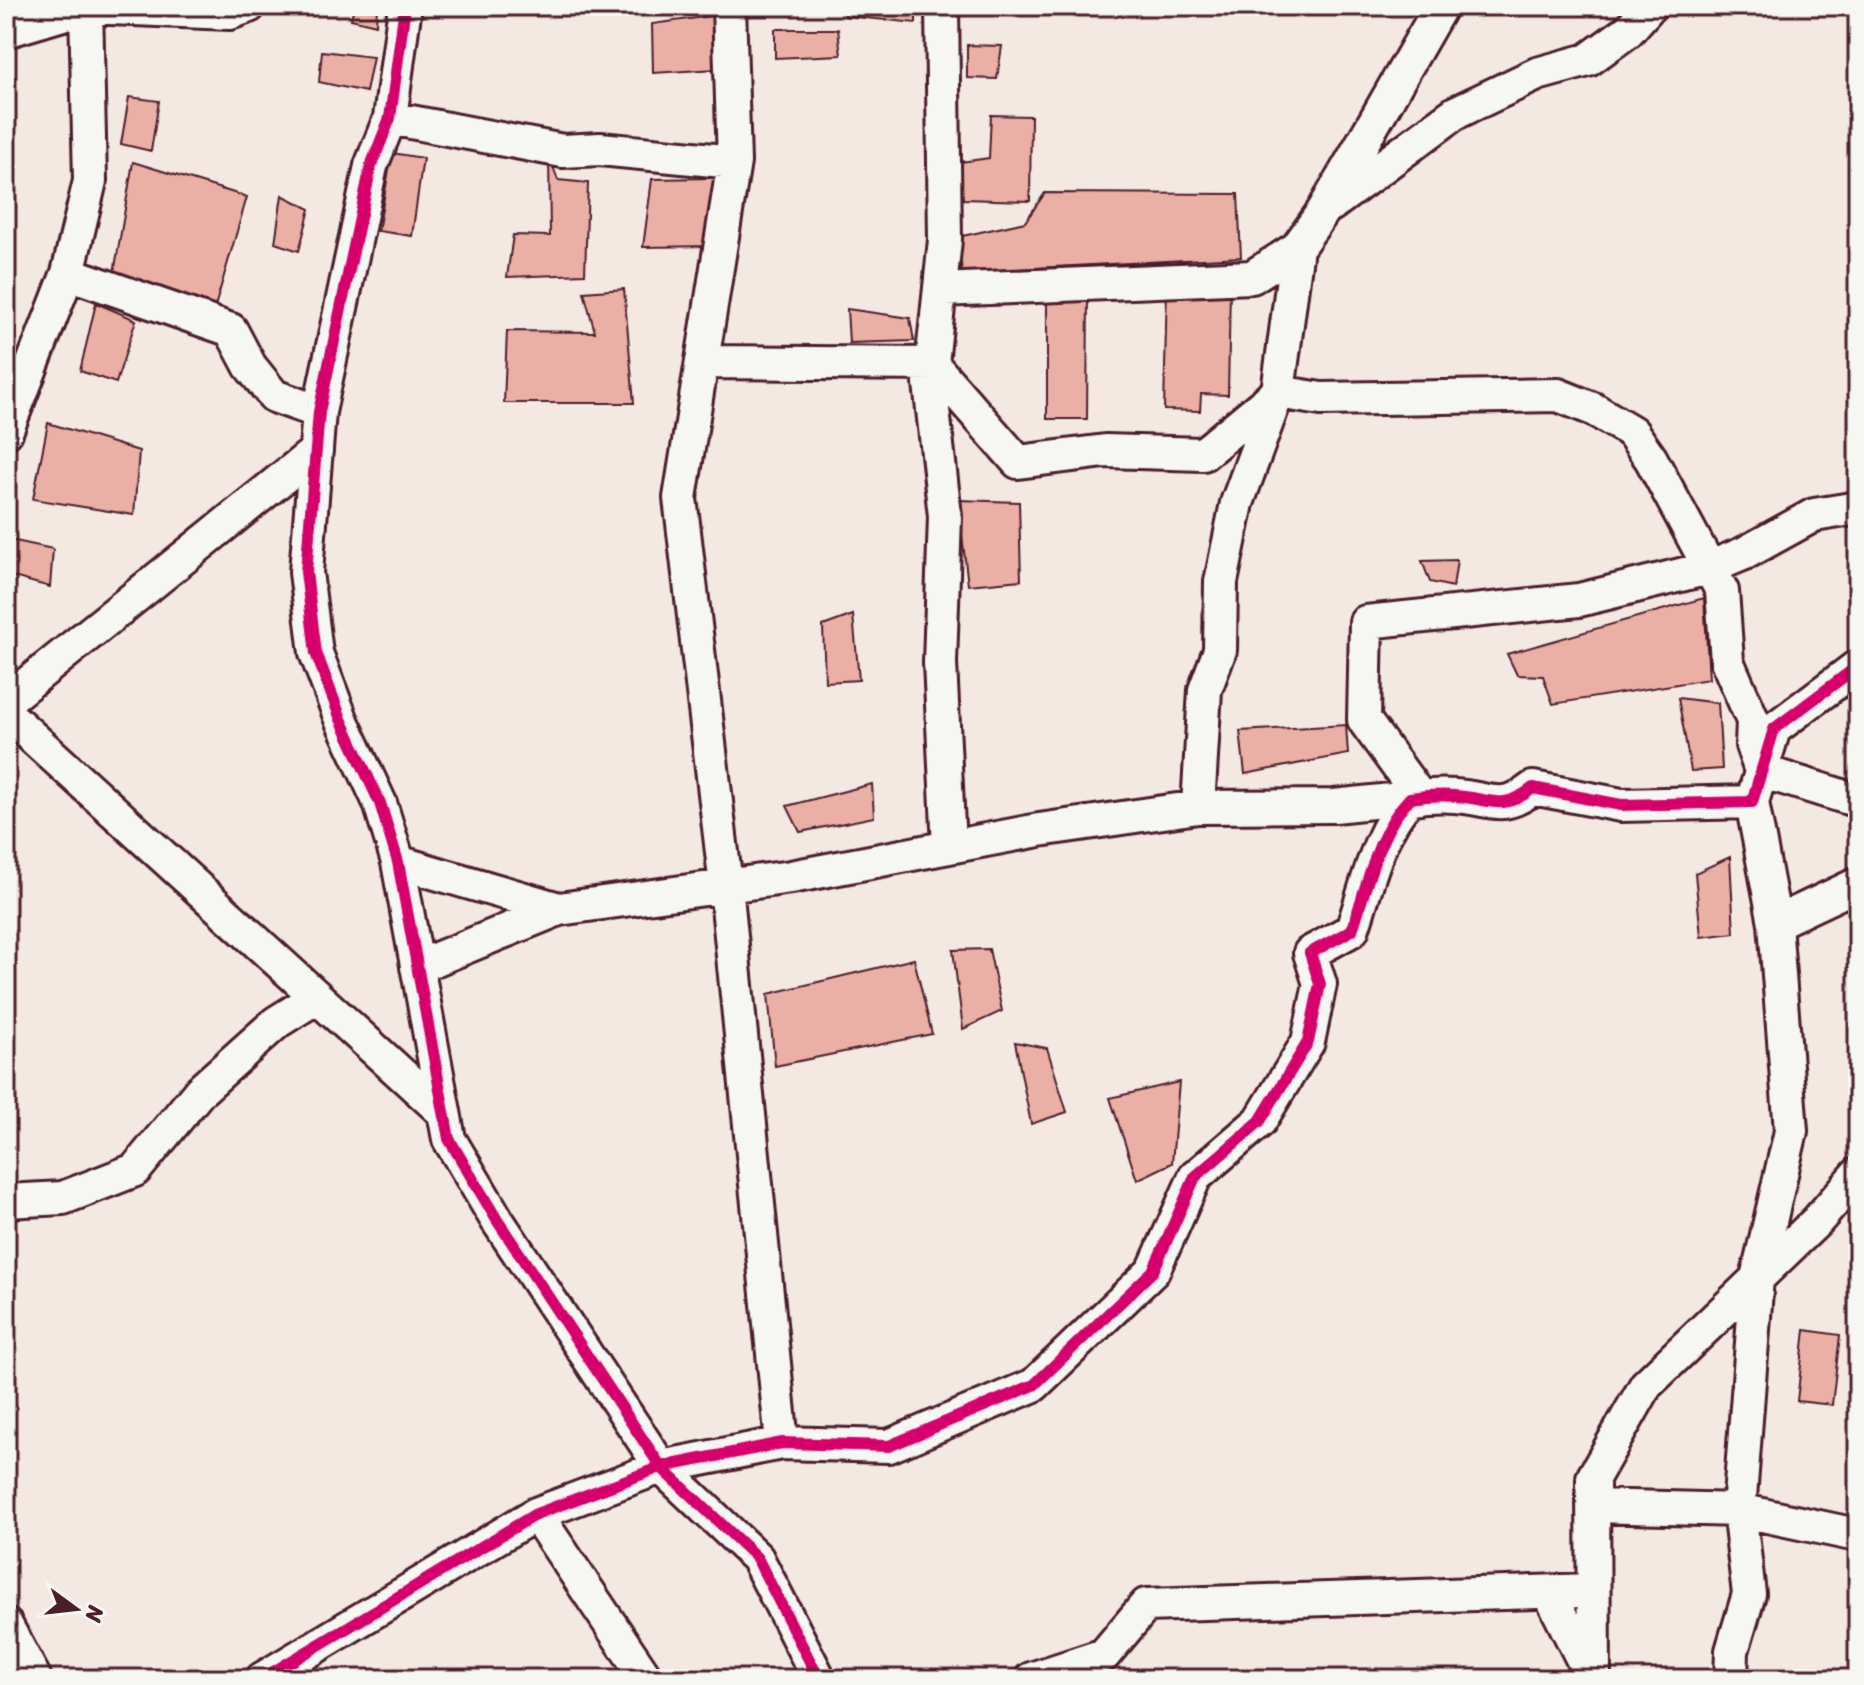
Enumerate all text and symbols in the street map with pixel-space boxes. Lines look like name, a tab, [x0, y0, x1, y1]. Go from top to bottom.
north arrow	[36, 1569, 116, 1649]
text: N	[74, 1601, 116, 1627]

